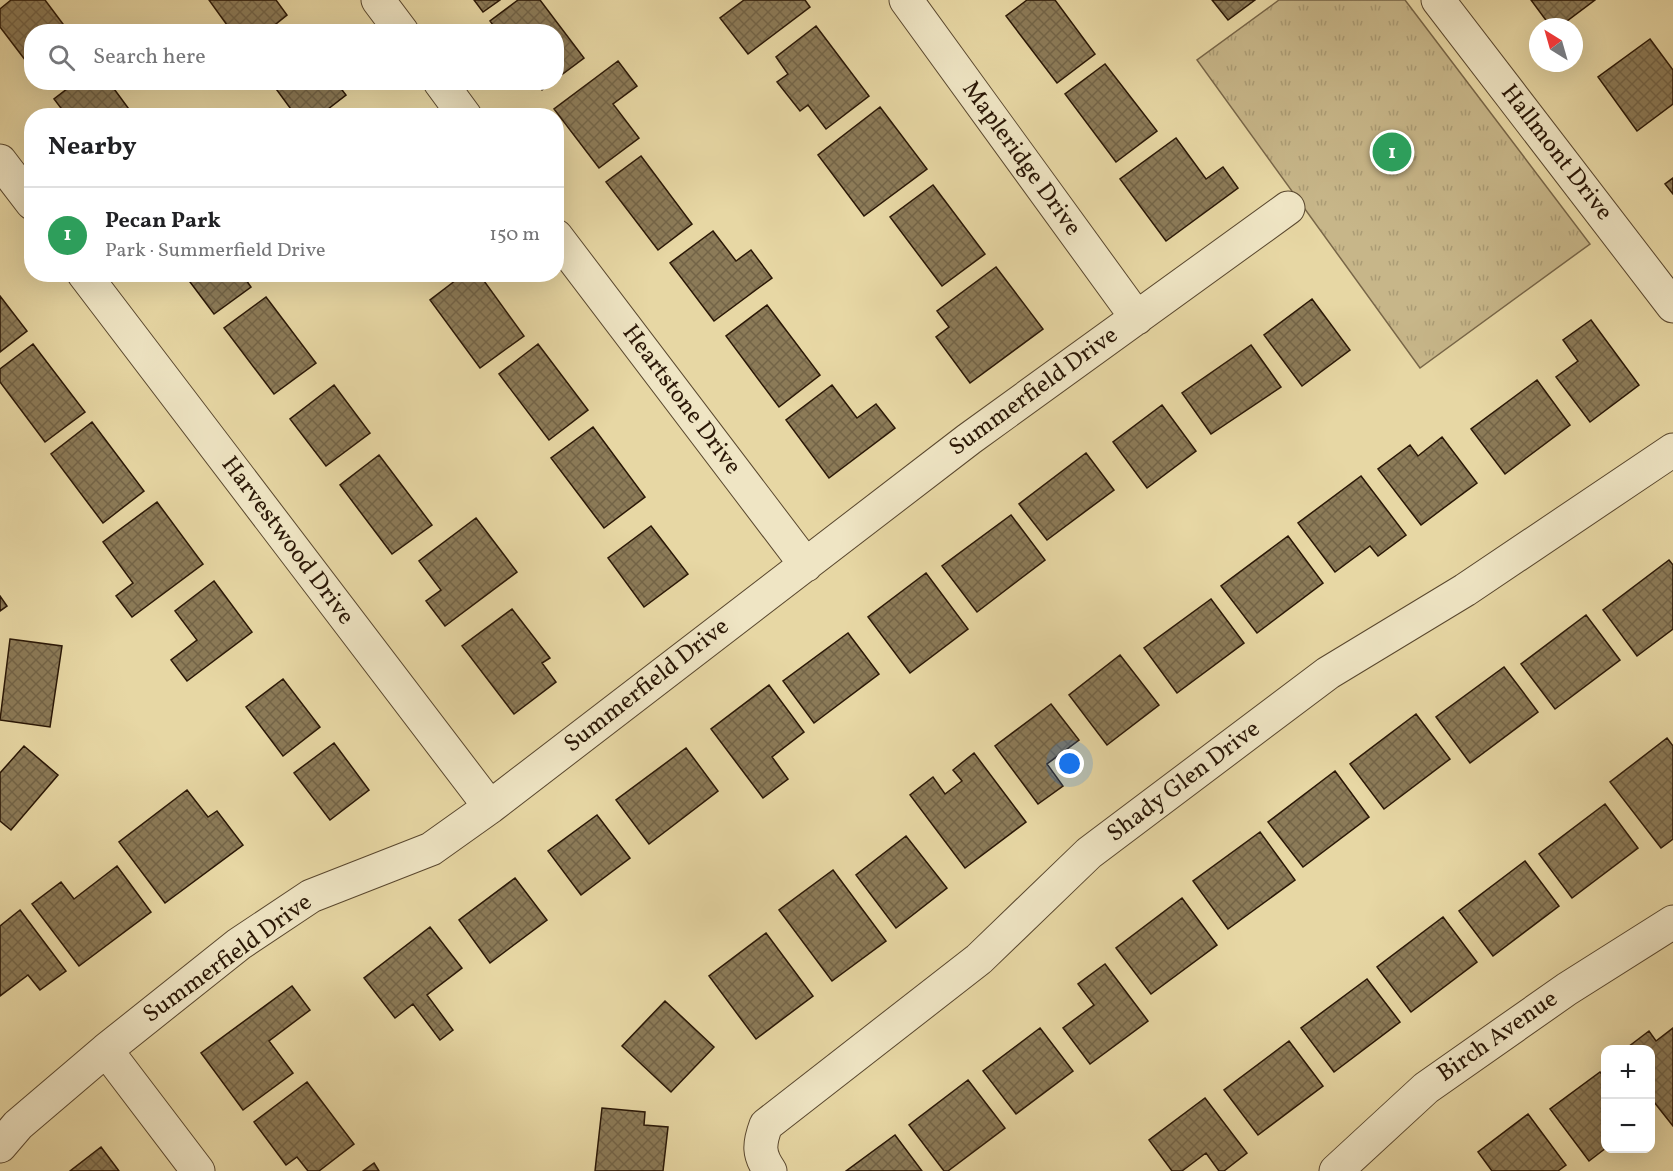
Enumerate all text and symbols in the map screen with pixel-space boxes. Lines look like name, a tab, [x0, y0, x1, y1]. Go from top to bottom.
north arrow	[1529, 18, 1583, 72]
search box	[24, 24, 564, 90]
icon: search	[45, 41, 78, 74]
text: Search here	[93, 42, 206, 73]
street label: Mapleridge Drive	[953, 74, 1089, 244]
street label: Hallmont Drive	[1492, 78, 1620, 228]
text: Nearby	[48, 129, 137, 165]
pin: 1	[1372, 130, 1412, 174]
text: Pecan Park	[105, 206, 221, 237]
text: 1	[63, 221, 72, 249]
text: 150 m	[489, 221, 540, 249]
text: Park · Summerfield Drive	[105, 237, 325, 265]
street label: Heartstone Drive	[613, 318, 749, 482]
street label: Summerfield Drive	[943, 319, 1125, 465]
street label: Harvestwood Drive	[212, 450, 362, 632]
street label: Summerfield Drive	[557, 611, 737, 761]
street label: Shady Glen Drive	[1100, 713, 1268, 851]
your location	[1055, 749, 1084, 778]
street label: Summerfield Drive	[137, 886, 319, 1032]
street label: Birch Avenue	[1431, 983, 1565, 1091]
map controls	[1601, 1045, 1655, 1153]
button: +	[1601, 1045, 1655, 1099]
button: −	[1601, 1099, 1655, 1153]

